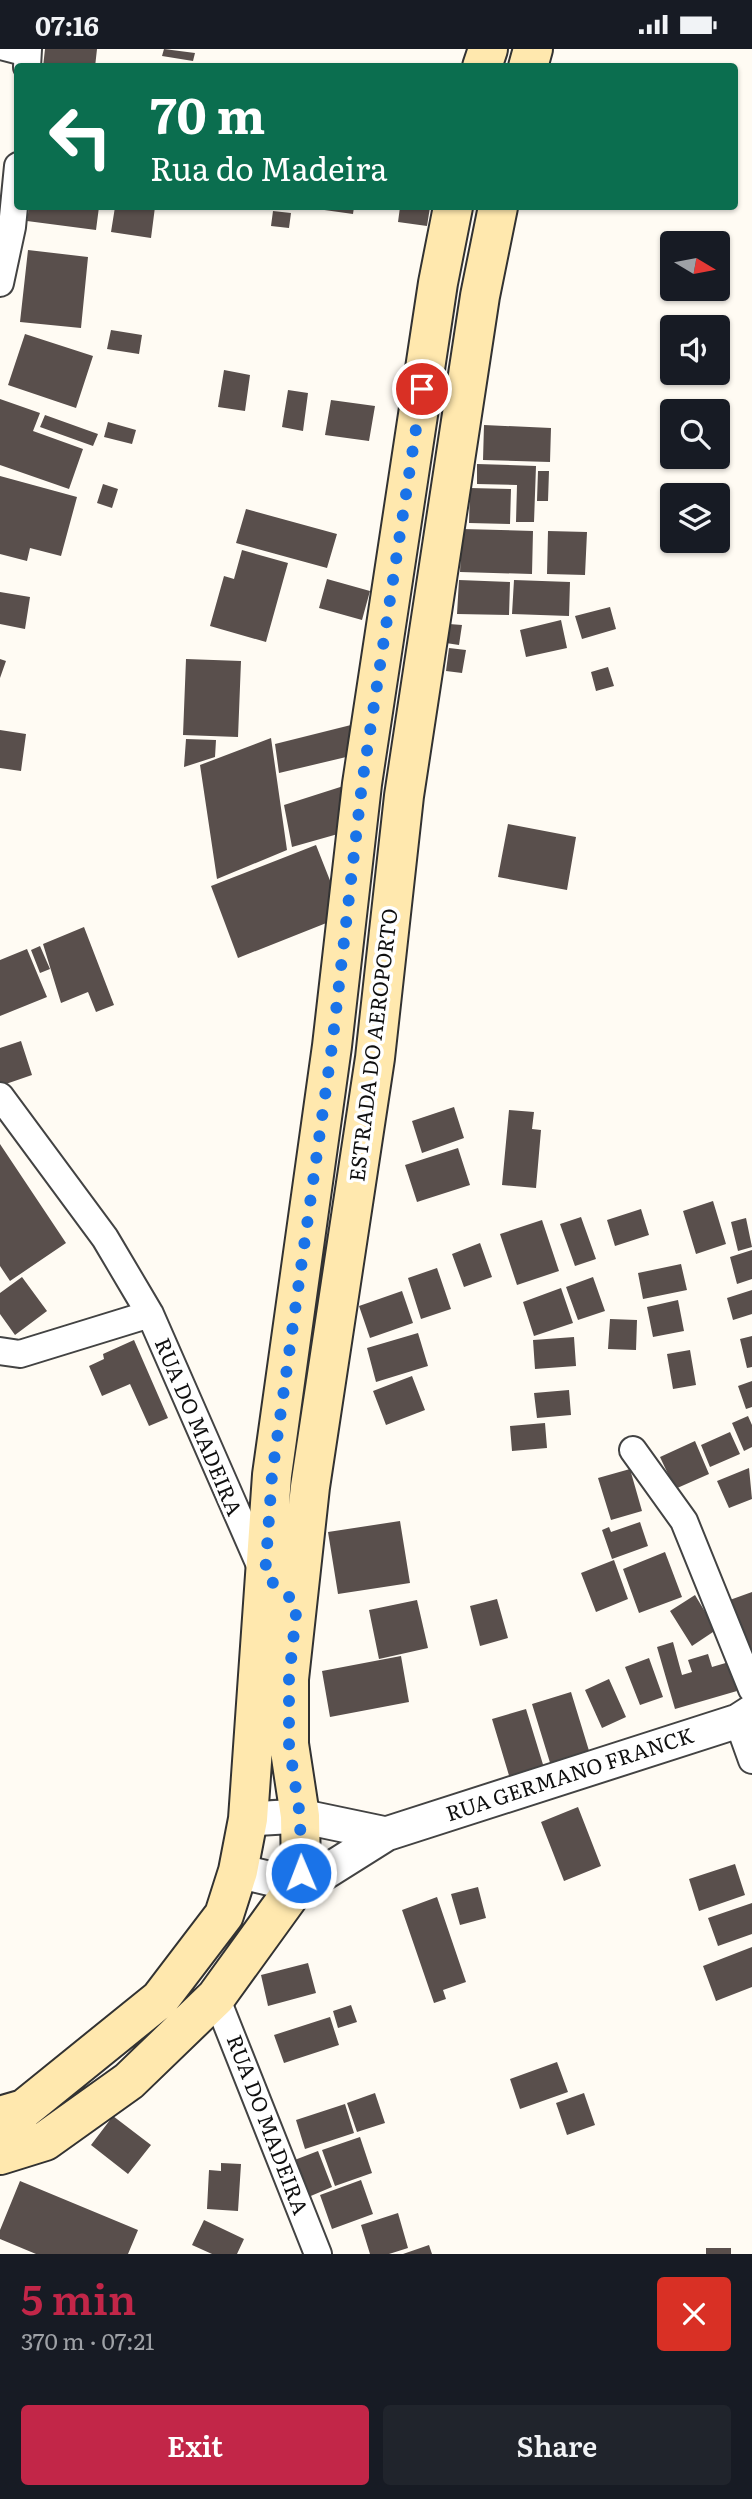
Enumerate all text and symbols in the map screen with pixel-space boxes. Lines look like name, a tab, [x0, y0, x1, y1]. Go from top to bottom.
text: 07:16	[35, 5, 99, 44]
text: 70 m	[150, 76, 265, 149]
icon: left	[35, 91, 126, 182]
text: Rua do Madeira	[150, 143, 388, 191]
north arrow	[660, 231, 730, 301]
map controls	[660, 231, 730, 553]
button: sound	[660, 315, 730, 385]
pin	[392, 359, 452, 419]
icon: arrive	[403, 370, 441, 408]
button: search	[660, 399, 730, 469]
button: layers	[660, 483, 730, 553]
street label: ESTRADA DO AEROPORTO	[339, 906, 404, 1183]
street label: RUA DO MADEIRA	[149, 1332, 252, 1520]
street label: RUA GERMANO FRANCK	[441, 1718, 697, 1827]
position arrow	[264, 1836, 338, 1910]
street label: RUA DO MADEIRA	[221, 2030, 318, 2219]
text: 5 min	[21, 2266, 136, 2328]
button: close	[657, 2277, 731, 2351]
text: 370 m · 07:21	[21, 2323, 154, 2357]
button: Exit	[21, 2405, 369, 2485]
button: Share	[383, 2405, 731, 2485]

